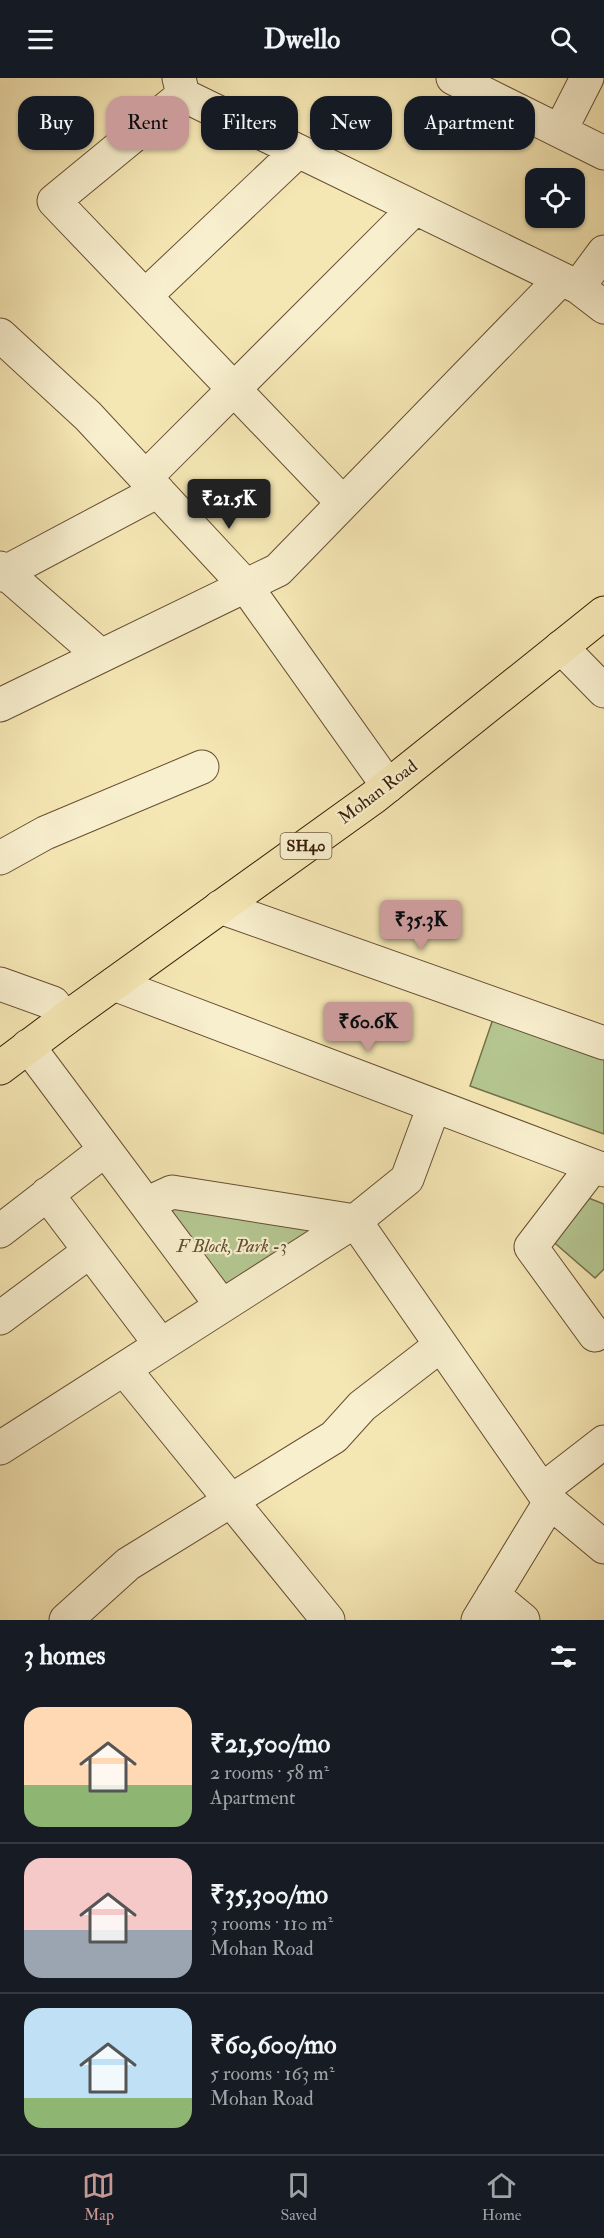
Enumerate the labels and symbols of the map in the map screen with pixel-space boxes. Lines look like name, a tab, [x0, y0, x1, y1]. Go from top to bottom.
pin: ₹21.5K	[180, 479, 278, 530]
street label: Mohan Road	[334, 755, 422, 829]
road number: SH40	[280, 833, 332, 859]
pin: ₹35.3K	[372, 900, 470, 951]
pin: ₹60.6K	[319, 1002, 417, 1053]
park label: F Block, Park -3	[176, 1235, 287, 1258]

